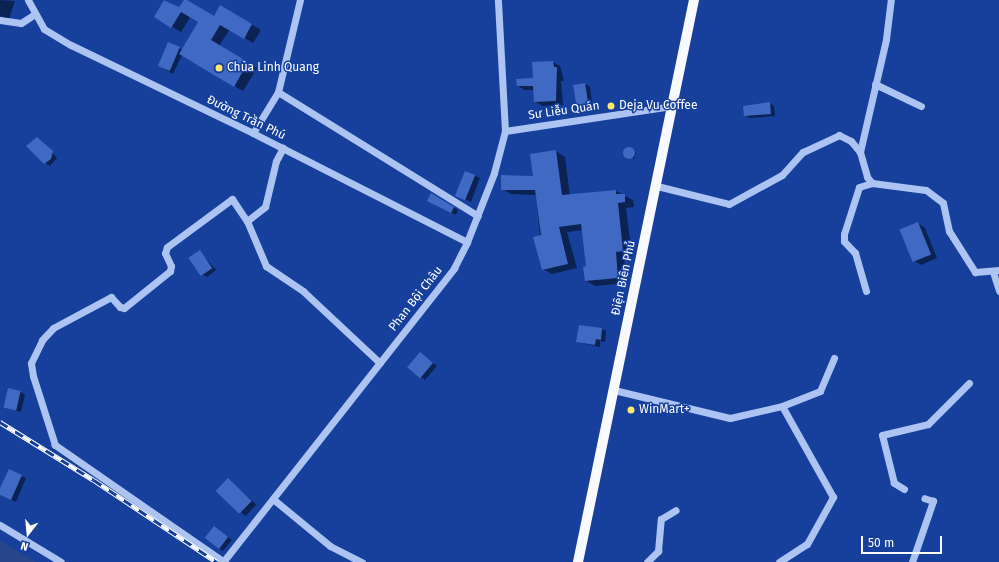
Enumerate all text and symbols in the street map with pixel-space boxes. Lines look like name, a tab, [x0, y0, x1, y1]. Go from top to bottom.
place label: Chùa Linh Quang	[227, 61, 319, 75]
marker: Chùa Linh Quang	[214, 63, 224, 73]
street label: Đường Trần Phú	[204, 93, 288, 143]
street label: Sư Liễu Quán	[527, 99, 601, 123]
place label: Deja Vu Coffee	[619, 99, 697, 113]
marker: Deja Vu Coffee	[606, 101, 616, 111]
street label: Điện Biên Phủ	[609, 239, 639, 317]
street label: Phan Bội Châu	[386, 264, 446, 334]
place label: WinMart+	[639, 403, 690, 417]
marker: WinMart+	[626, 405, 636, 415]
north arrow	[8, 514, 48, 554]
scale bar	[863, 528, 944, 554]
text: 50 m	[868, 536, 894, 550]
text: N	[19, 539, 30, 553]

